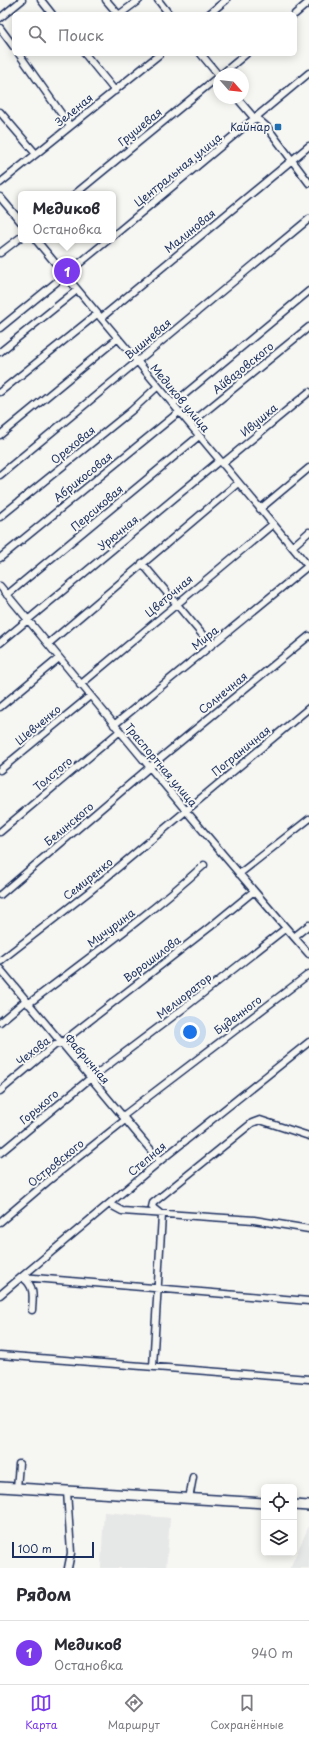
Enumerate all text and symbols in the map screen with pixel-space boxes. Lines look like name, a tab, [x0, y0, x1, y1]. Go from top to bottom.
search box	[12, 12, 297, 56]
icon: search	[26, 23, 48, 45]
text: Поиск	[58, 23, 104, 46]
north arrow	[213, 68, 249, 104]
street label: Зеленая	[51, 89, 96, 130]
street label: Грушевая	[114, 103, 165, 150]
place label: Кайнар	[230, 118, 270, 135]
marker: Кайнар	[273, 122, 283, 132]
street label: Центральная улица	[130, 129, 225, 210]
popup	[18, 191, 116, 243]
text: Медиков	[32, 196, 100, 219]
street label: Малиновая	[160, 205, 219, 257]
text: Остановка	[32, 219, 102, 238]
pin: 1	[54, 256, 80, 286]
street label: Вишневая	[121, 314, 175, 363]
street label: Айвазовского	[208, 338, 277, 398]
street label: Медиков улица	[147, 360, 214, 436]
street label: Ивушка	[236, 399, 281, 440]
street label: Ореховая	[47, 421, 99, 468]
street label: Абрикосовая	[50, 448, 116, 506]
street label: Персиковая	[67, 480, 127, 535]
street label: Урючная	[94, 511, 142, 554]
street label: Цветочная	[141, 570, 196, 621]
street label: Мира	[188, 621, 222, 654]
street label: Солнечная	[194, 667, 251, 718]
street label: Шевченко	[11, 700, 64, 749]
street label: Траспортная улица	[121, 719, 202, 810]
street label: Пограничная	[207, 721, 274, 780]
street label: Толстого	[29, 752, 76, 795]
street label: Белинского	[40, 798, 97, 849]
street label: Семиренко	[59, 853, 116, 904]
street label: Мичурина	[83, 904, 138, 951]
street label: Ворошилова	[119, 931, 184, 986]
street label: Мелиоратор	[152, 969, 215, 1023]
street label: Буденного	[210, 991, 265, 1038]
your location	[180, 1022, 200, 1042]
street label: Фабричная	[61, 1030, 114, 1088]
street label: Чехова	[12, 1032, 53, 1069]
street label: Горького	[15, 1085, 62, 1128]
street label: Островского	[24, 1135, 87, 1191]
street label: Степная	[124, 1137, 170, 1180]
map controls	[261, 1484, 297, 1556]
button: locate	[261, 1484, 297, 1520]
button: layers	[261, 1520, 297, 1556]
scale bar	[12, 1540, 94, 1559]
text: 100 m	[18, 1540, 52, 1557]
text: Рядом	[16, 1581, 71, 1607]
text: Медиков	[54, 1632, 122, 1655]
text: 1	[26, 1643, 32, 1662]
text: 940 m	[251, 1643, 293, 1662]
text: Остановка	[54, 1655, 123, 1674]
tab: Карта	[25, 1692, 57, 1733]
tab: Маршрут	[108, 1692, 160, 1733]
tab: Сохранённые	[210, 1692, 284, 1733]

